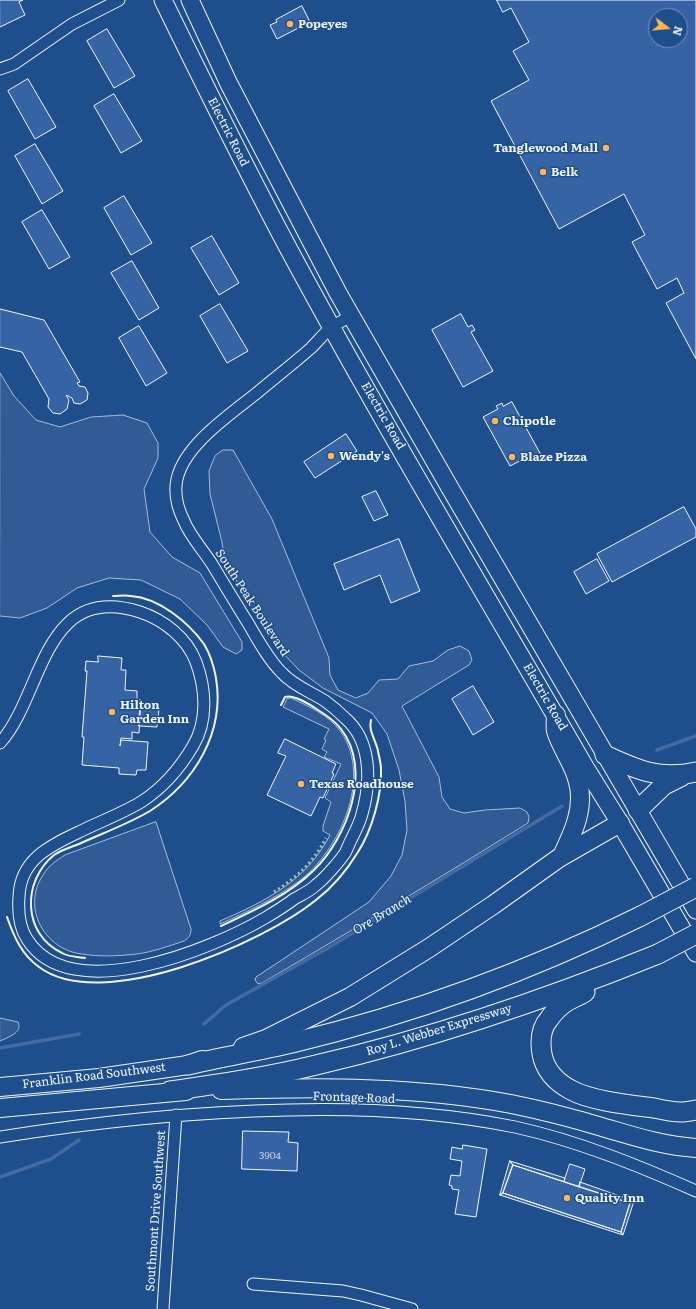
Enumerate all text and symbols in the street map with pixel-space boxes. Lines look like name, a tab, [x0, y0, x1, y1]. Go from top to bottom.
north arrow	[648, 8, 688, 48]
place label: Popeyes	[298, 17, 347, 31]
marker: Popeyes	[285, 19, 295, 29]
text: N	[670, 24, 688, 38]
street label: Electric Road	[204, 95, 252, 169]
place label: Tanglewood Mall	[493, 141, 598, 155]
marker: Tanglewood Mall	[601, 143, 611, 153]
place label: Belk	[551, 165, 578, 179]
marker: Belk	[538, 167, 548, 177]
street label: Electric Road	[358, 380, 408, 452]
place label: Chipotle	[503, 414, 556, 428]
marker: Chipotle	[490, 416, 500, 426]
place label: Wendy's	[339, 449, 390, 463]
place label: Blaze Pizza	[520, 450, 587, 464]
marker: Wendy's	[326, 451, 336, 461]
marker: Blaze Pizza	[507, 452, 517, 462]
street label: South Peak Boulevard	[212, 547, 292, 659]
street label: Electric Road	[520, 661, 570, 733]
place label: Hilton Garden Inn	[120, 698, 189, 726]
marker: Hilton Garden Inn	[107, 707, 117, 717]
place label: Texas Roadhouse	[309, 777, 414, 791]
marker: Texas Roadhouse	[296, 779, 306, 789]
water label: Ore Branch	[350, 891, 414, 939]
street label: Roy L. Webber Expressway	[364, 1001, 514, 1059]
street label: Franklin Road Southwest	[21, 1060, 167, 1092]
street label: Frontage Road	[312, 1089, 396, 1107]
street label: Southmont Drive Southwest	[143, 1130, 169, 1292]
house number: 3904	[259, 1150, 281, 1162]
place label: Quality Inn	[575, 1191, 644, 1205]
marker: Quality Inn	[562, 1193, 572, 1203]

